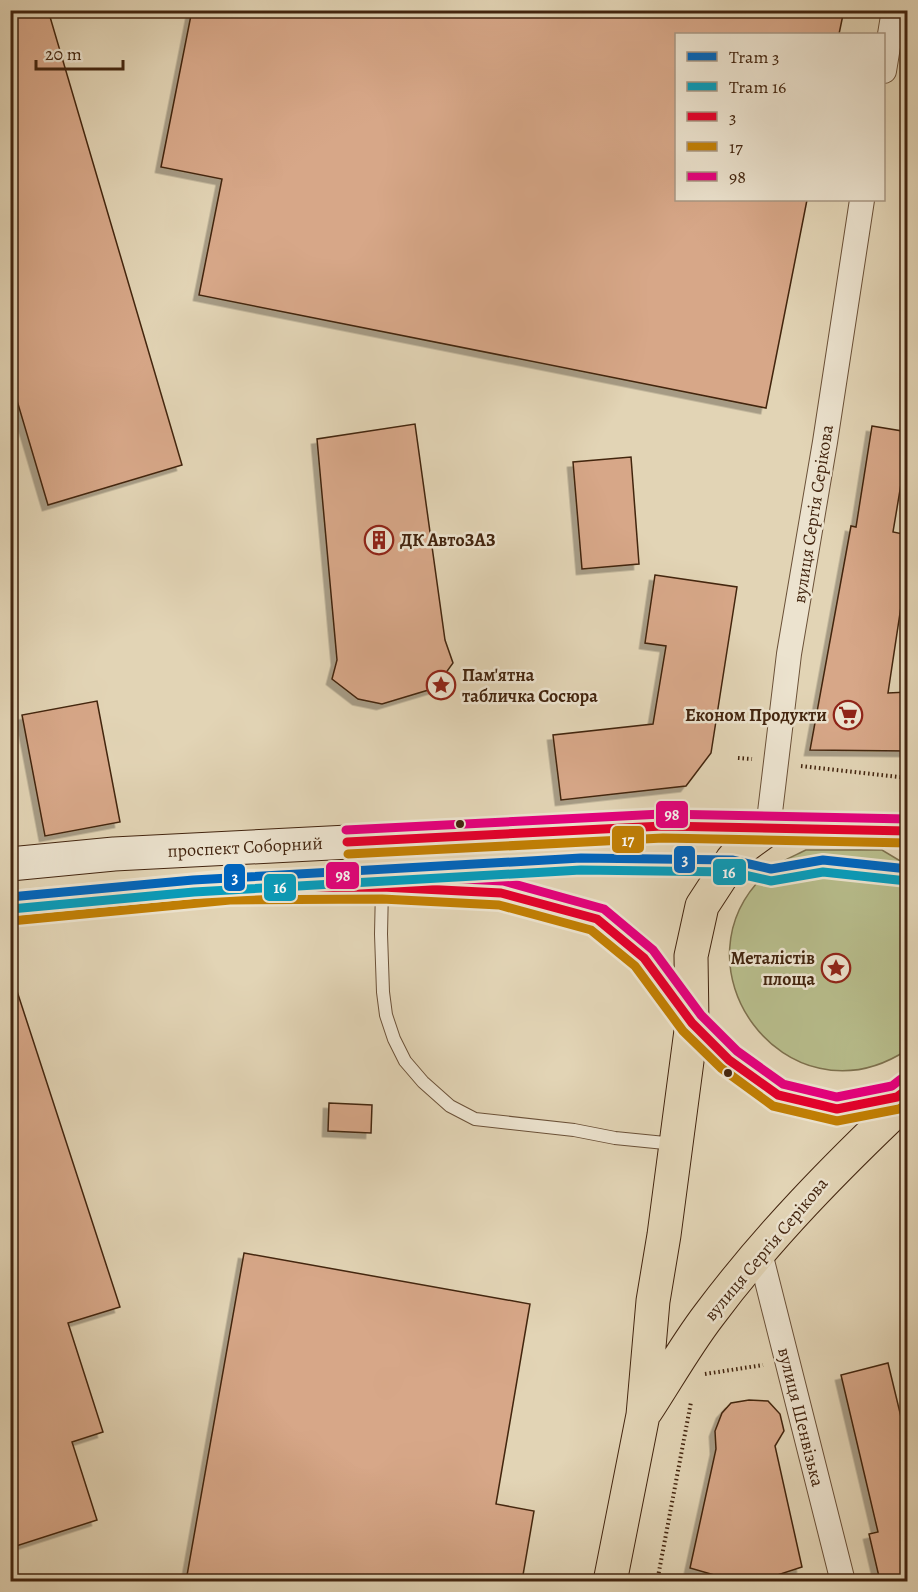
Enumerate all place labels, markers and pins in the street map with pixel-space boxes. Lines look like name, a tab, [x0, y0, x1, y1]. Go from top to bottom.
building icon: ДК АвтоЗАЗ	[363, 524, 395, 556]
place label: ДК АвтоЗАЗ	[400, 528, 496, 552]
place label: Пам'ятна табличка Сосюра	[462, 663, 598, 708]
place icon: Пам'ятна табличка Сосюра	[425, 669, 457, 701]
supermarket icon: Економ Продукти	[832, 699, 864, 731]
place label: Економ Продукти	[685, 703, 827, 727]
unlabelled marker	[454, 818, 466, 830]
place label: Металістів площа	[730, 946, 815, 991]
place icon: Металістів площа	[820, 952, 852, 984]
unlabelled marker	[722, 1067, 734, 1079]

